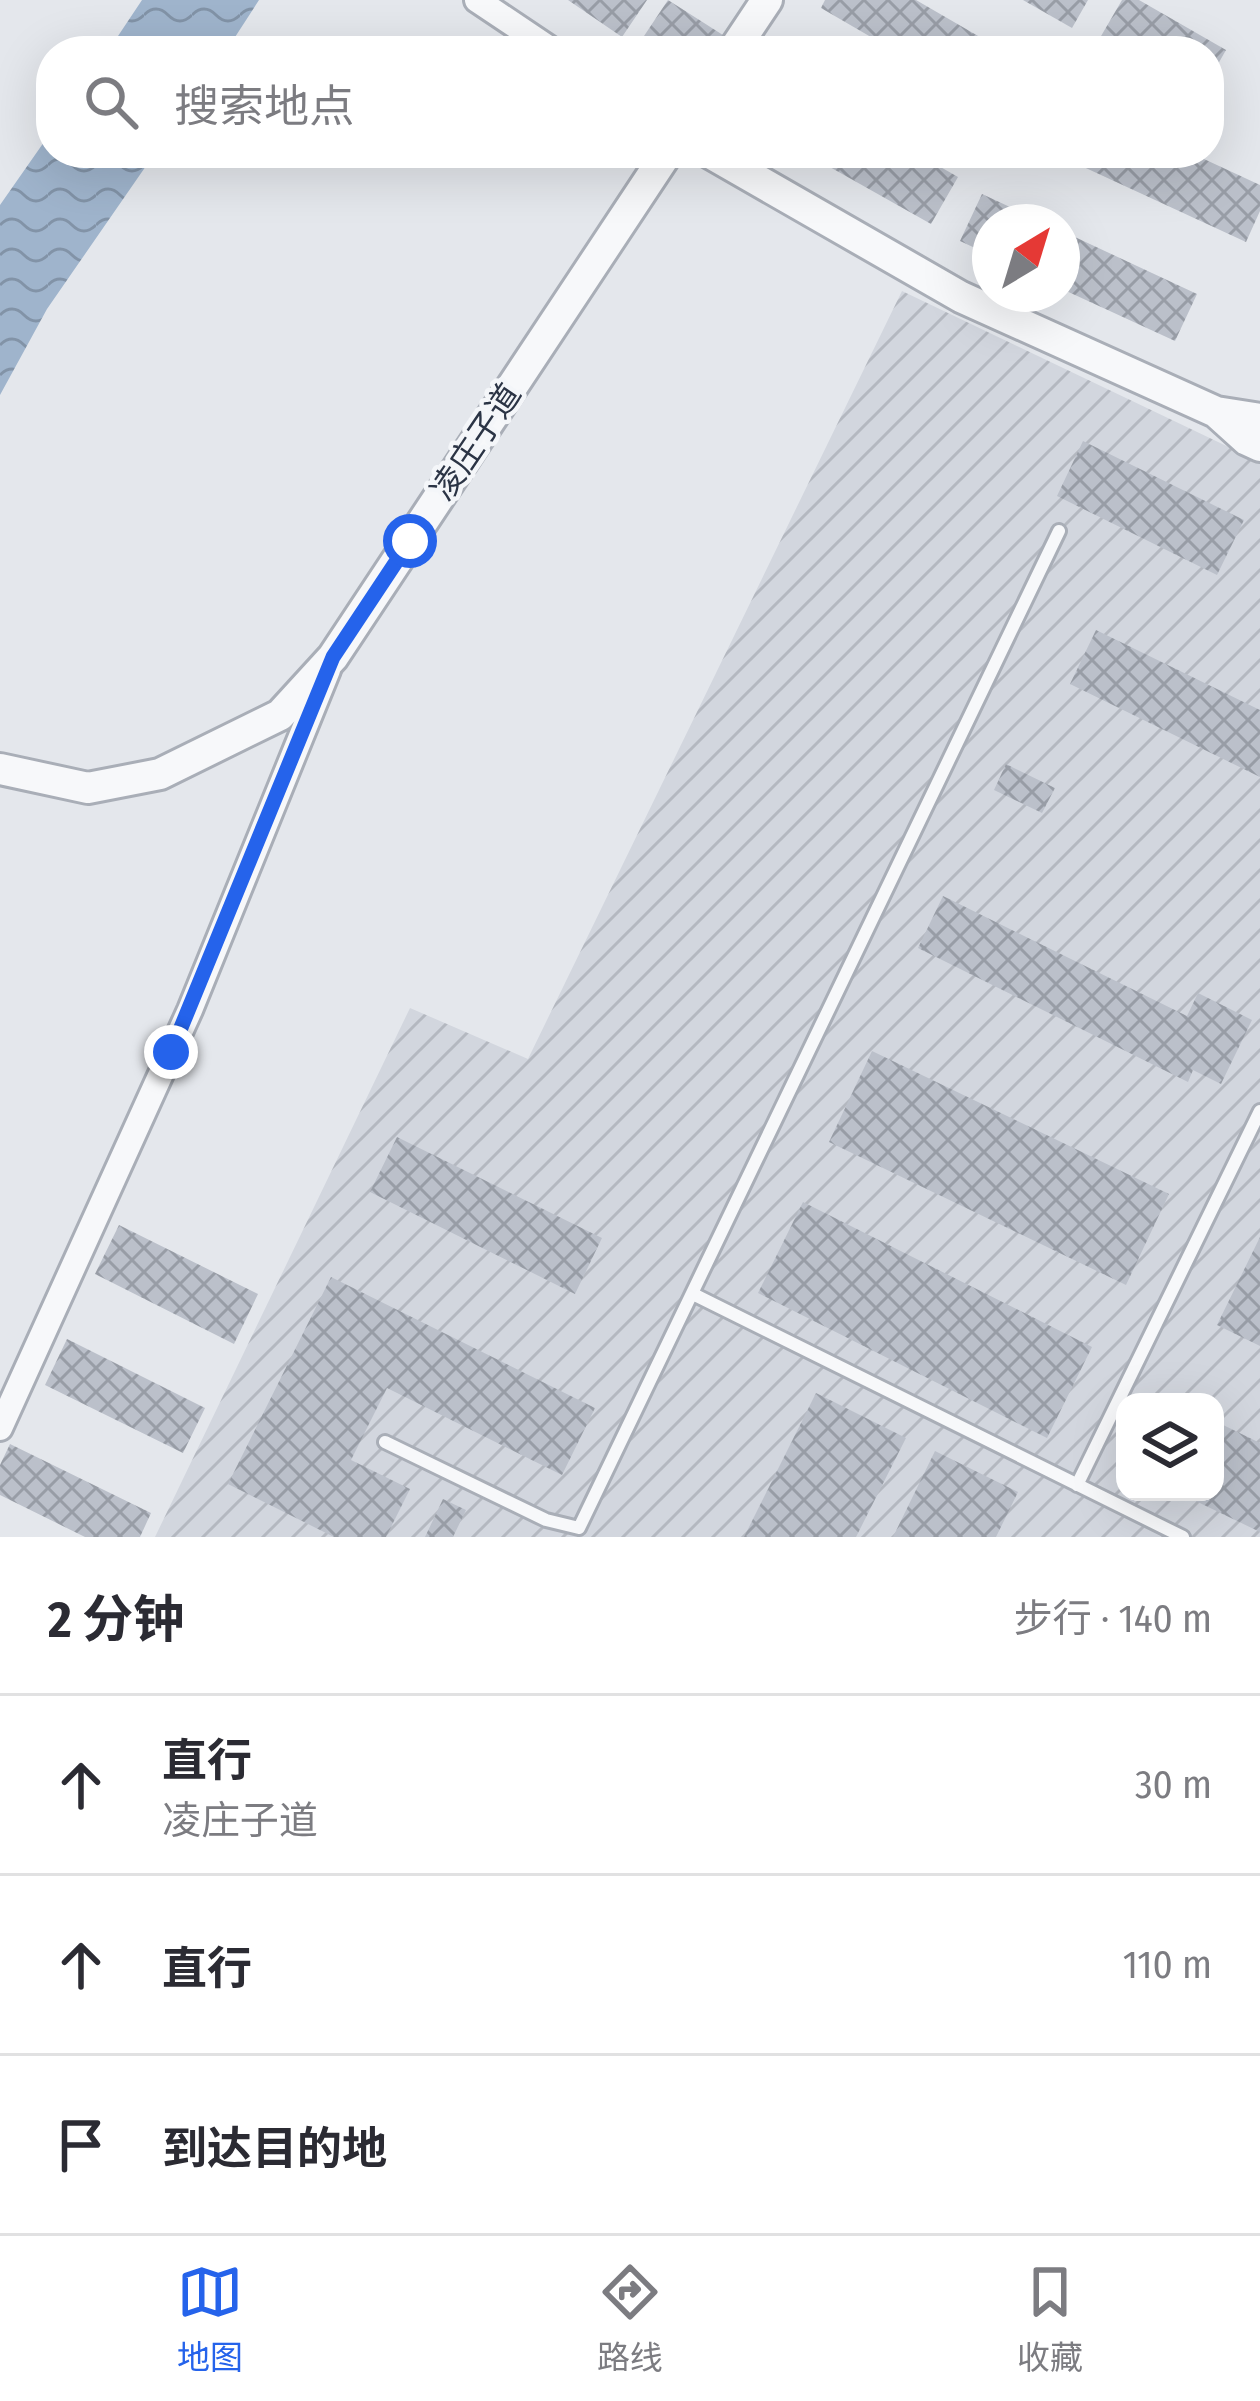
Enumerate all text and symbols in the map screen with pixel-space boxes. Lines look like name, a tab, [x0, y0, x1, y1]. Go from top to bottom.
search box	[36, 36, 1224, 168]
icon: search	[78, 69, 144, 135]
text: 搜索地点	[174, 80, 354, 134]
north arrow	[972, 204, 1080, 312]
street label: 凌庄子道	[423, 376, 529, 508]
route start	[383, 514, 437, 568]
route end	[144, 1025, 198, 1079]
map controls	[1116, 1393, 1224, 1501]
button: layers	[1116, 1393, 1224, 1501]
text: 2 分钟	[48, 1589, 184, 1651]
text: 步行 · 140 m	[1014, 1596, 1212, 1642]
text: 直行	[162, 1734, 252, 1788]
icon: ahead	[48, 1752, 114, 1818]
text: 30 m	[1135, 1762, 1212, 1808]
text: 凌庄子道	[162, 1798, 318, 1844]
icon: ahead	[48, 1932, 114, 1998]
text: 直行	[162, 1942, 252, 1996]
text: 110 m	[1123, 1942, 1212, 1988]
icon: arrive	[48, 2112, 114, 2178]
text: 到达目的地	[162, 2122, 387, 2176]
tab: 地图	[177, 2259, 243, 2379]
tab: 路线	[597, 2259, 663, 2379]
tab: 收藏	[1017, 2259, 1083, 2379]

